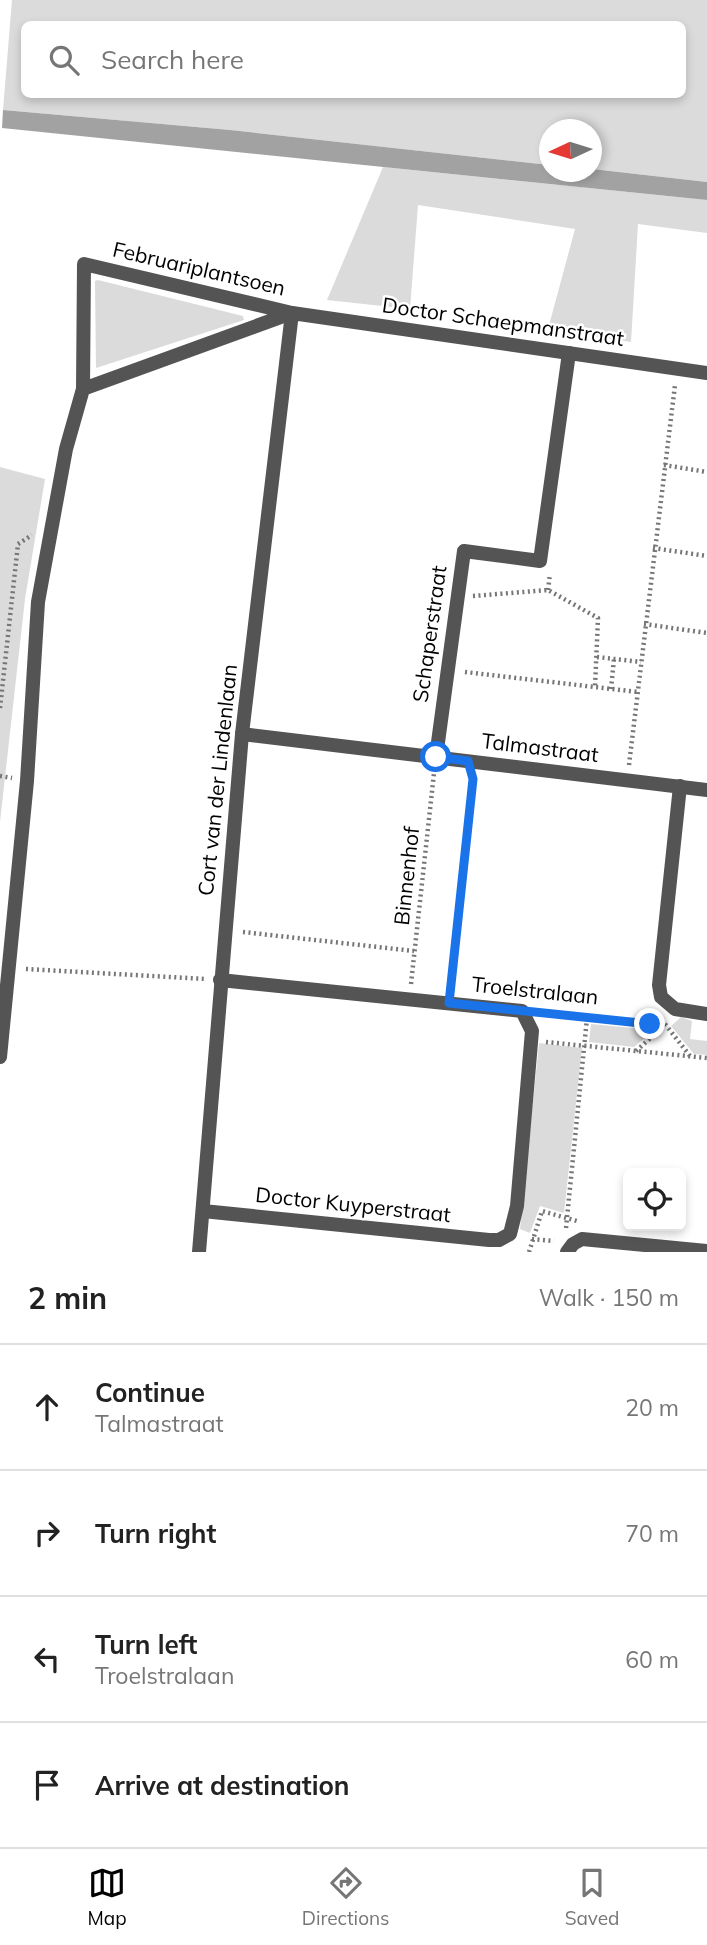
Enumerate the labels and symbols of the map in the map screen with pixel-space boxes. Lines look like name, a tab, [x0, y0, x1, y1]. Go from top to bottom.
north arrow	[539, 119, 602, 182]
street label: Februariplantsoen	[110, 236, 288, 301]
street label: Doctor Schaepmanstraat	[381, 291, 626, 351]
street label: Schaperstraat	[407, 564, 451, 704]
street label: Cort van der Lindenlaan	[192, 663, 242, 897]
street label: Talmastraat	[480, 727, 600, 767]
route start	[420, 741, 451, 772]
street label: Binnenhof	[388, 824, 424, 926]
street label: Troelstralaan	[470, 970, 600, 1010]
route end	[634, 1008, 665, 1039]
street label: Doctor Kuyperstraat	[254, 1181, 452, 1227]

